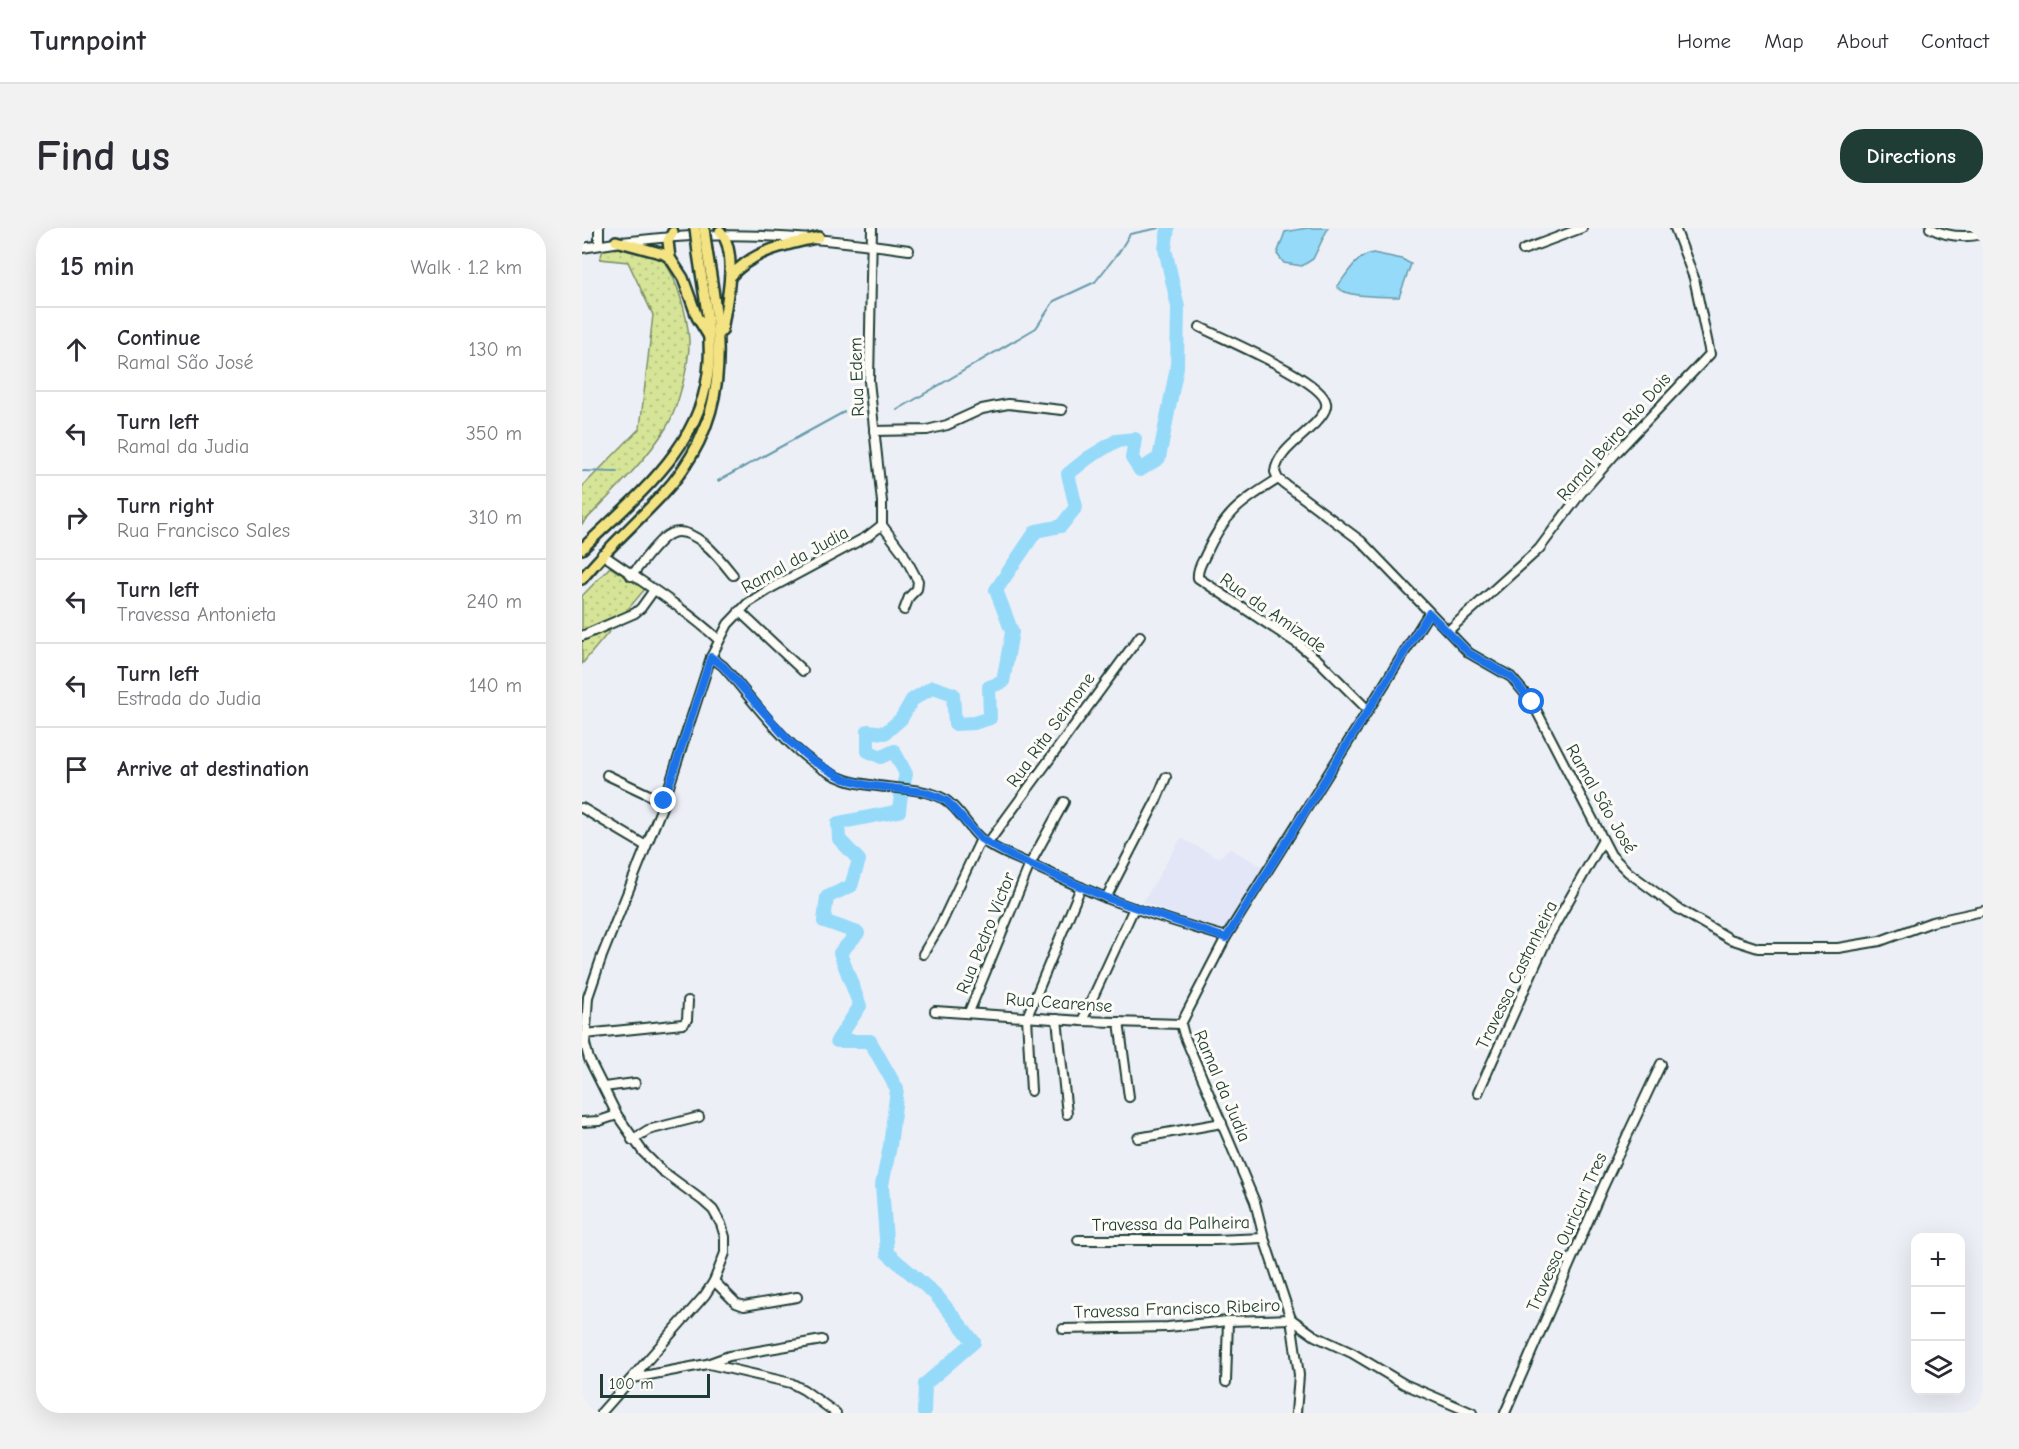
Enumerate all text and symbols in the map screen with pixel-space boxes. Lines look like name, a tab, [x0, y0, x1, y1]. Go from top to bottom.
text: Turnpoint	[30, 25, 146, 57]
text: Home	[1677, 29, 1731, 53]
text: Map	[1764, 29, 1804, 53]
text: About	[1837, 29, 1888, 53]
text: Contact	[1921, 29, 1989, 53]
button: Directions	[1840, 129, 1983, 183]
text: Find us	[36, 132, 170, 181]
text: 15 min	[60, 252, 134, 282]
text: Walk · 1.2 km	[410, 256, 522, 279]
text: Continue	[117, 325, 200, 351]
icon: ahead	[60, 333, 93, 366]
street label: Rua Edem	[845, 337, 869, 417]
text: 130 m	[469, 338, 522, 361]
text: Ramal São José	[117, 351, 253, 374]
street label: Ramal Beira Rio Dois	[1553, 369, 1675, 505]
text: Turn left	[117, 409, 199, 435]
icon: left	[60, 417, 93, 450]
text: 350 m	[466, 422, 522, 445]
text: Ramal da Judia	[117, 435, 249, 458]
text: Turn right	[117, 493, 214, 519]
icon: right	[60, 501, 93, 534]
text: 310 m	[469, 506, 522, 529]
text: Rua Francisco Sales	[117, 519, 290, 542]
street label: Ramal da Judia	[738, 522, 852, 598]
street label: Rua da Amizade	[1216, 569, 1330, 657]
text: Turn left	[117, 577, 199, 603]
icon: left	[60, 585, 93, 618]
text: 240 m	[467, 590, 522, 613]
text: Travessa Antonieta	[117, 603, 276, 626]
text: Turn left	[117, 661, 199, 687]
icon: left	[60, 669, 93, 702]
street label: Rua Rita Seimone	[1002, 669, 1100, 791]
text: 140 m	[469, 674, 522, 697]
text: Estrada do Judia	[117, 687, 261, 710]
route start	[1518, 688, 1544, 714]
street label: Ramal São José	[1561, 741, 1641, 857]
icon: arrive	[60, 753, 93, 786]
text: Arrive at destination	[117, 756, 309, 782]
route end	[650, 787, 676, 813]
street label: Rua Pedro Victor	[952, 868, 1020, 997]
street label: Travessa Castanheira	[1472, 897, 1562, 1053]
street label: Rua Cearense	[1005, 989, 1113, 1017]
street label: Ramal da Judia	[1189, 1027, 1255, 1145]
street label: Travessa Ouricuri Tres	[1522, 1149, 1612, 1315]
street label: Travessa da Palheira	[1092, 1212, 1250, 1236]
map controls	[1911, 1233, 1965, 1395]
button: +	[1911, 1233, 1965, 1287]
button: −	[1911, 1287, 1965, 1341]
street label: Travessa Francisco Ribeiro	[1073, 1295, 1281, 1323]
button: layers	[1911, 1341, 1965, 1395]
scale bar	[600, 1371, 710, 1398]
text: 100 m	[609, 1375, 653, 1393]

